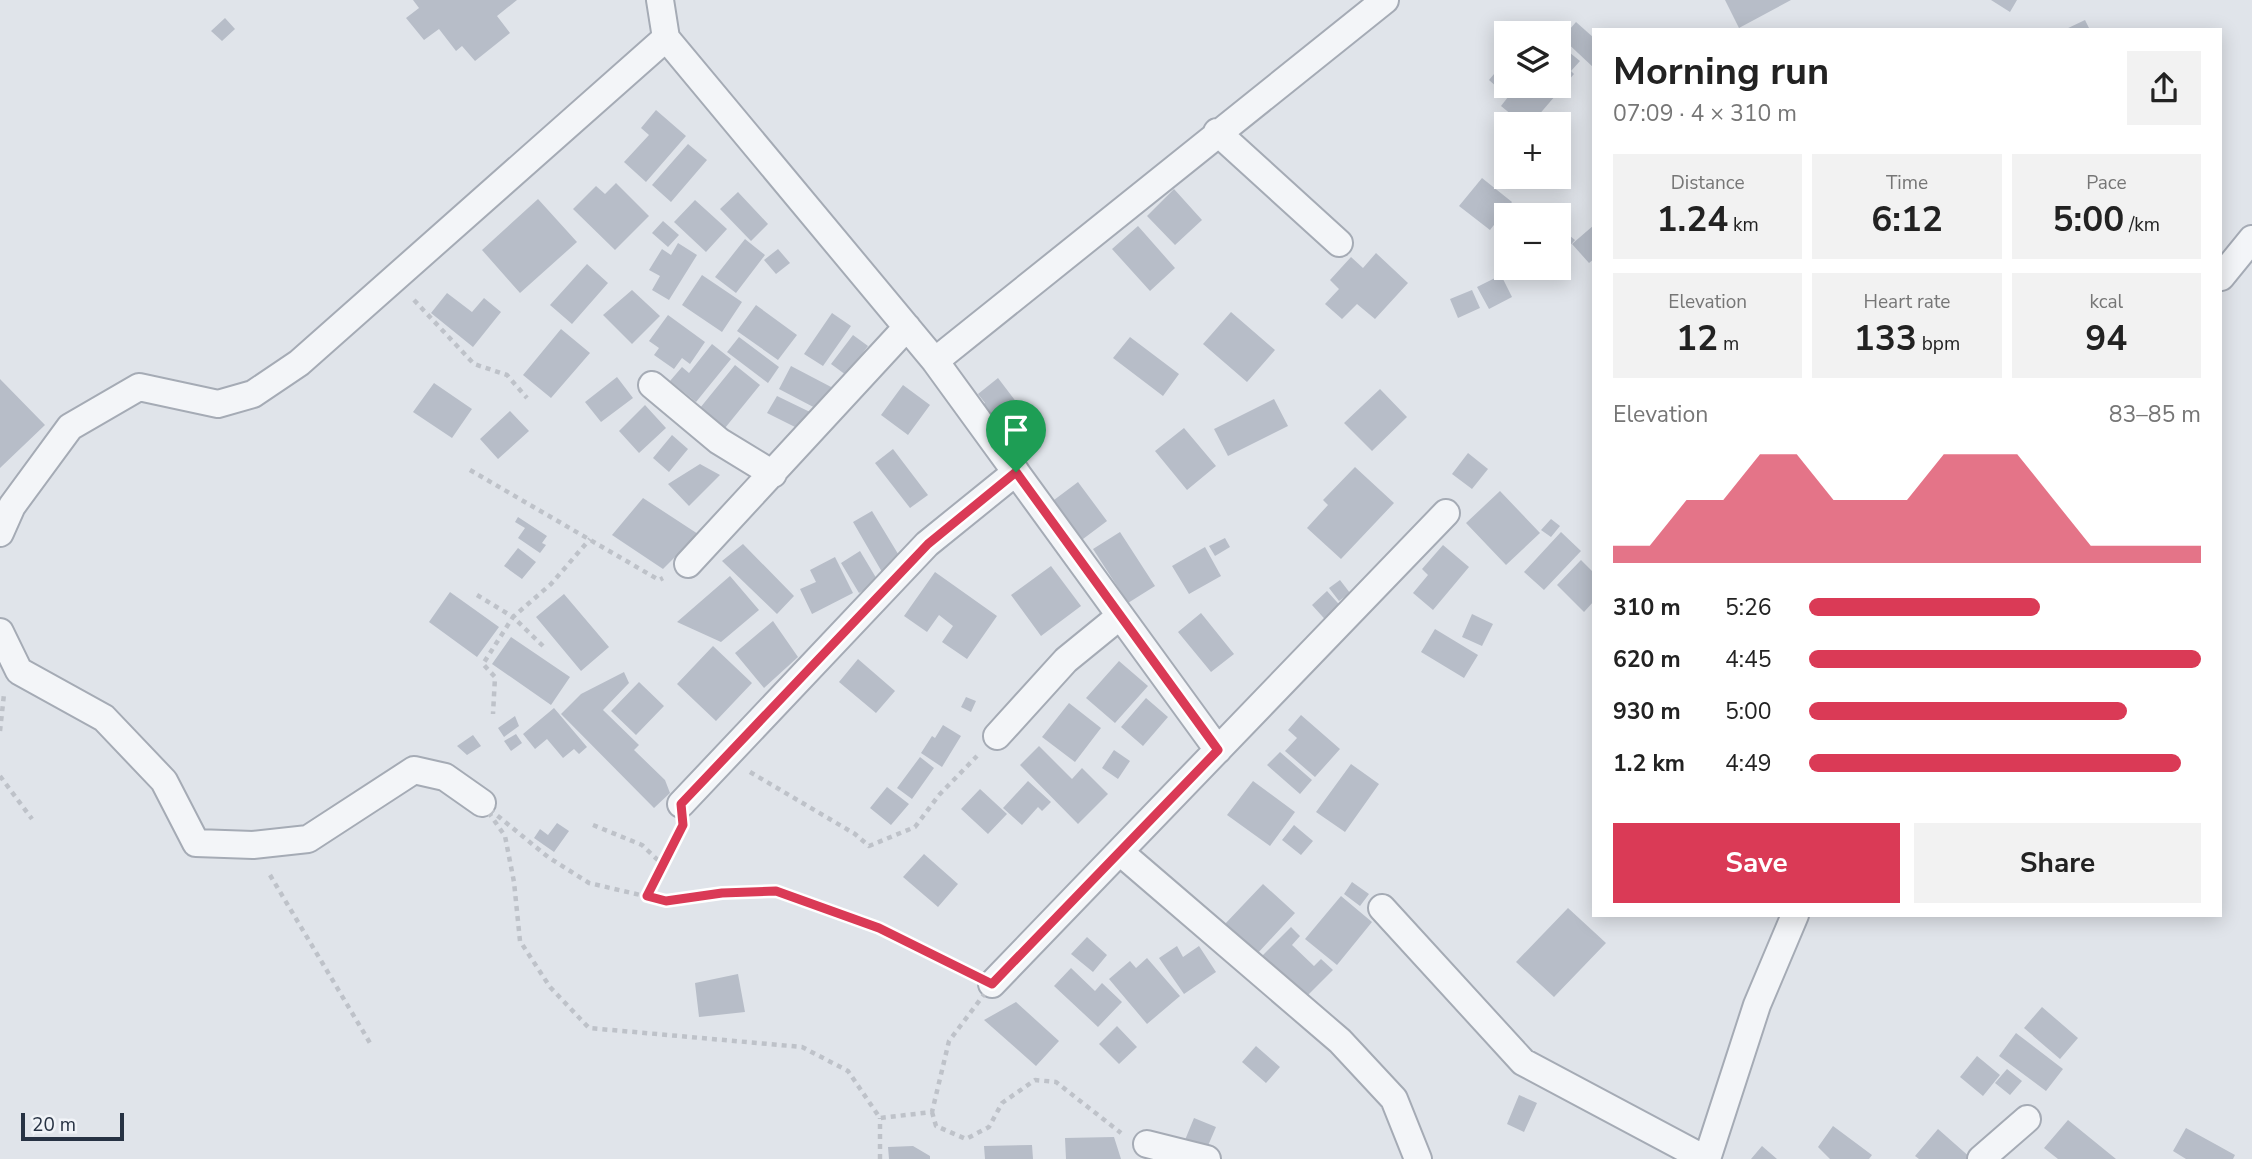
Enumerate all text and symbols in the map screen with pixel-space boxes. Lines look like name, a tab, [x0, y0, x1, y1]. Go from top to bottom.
map controls	[1494, 21, 1571, 280]
button: layers	[1494, 21, 1571, 98]
text: Morning run	[1613, 46, 1829, 97]
button: share	[2127, 51, 2201, 125]
text: 07:09 · 4 × 310 m	[1613, 98, 1797, 129]
button: +	[1494, 112, 1571, 189]
text: Distance	[1671, 170, 1745, 196]
text: Time	[1886, 170, 1928, 196]
text: Pace	[2086, 170, 2127, 196]
text: 1.24	[1656, 196, 1728, 243]
text: 6:12	[1871, 196, 1943, 243]
text: 5:00	[2052, 196, 2124, 243]
button: −	[1494, 203, 1571, 280]
text: km	[1728, 212, 1759, 238]
text: /km	[2124, 212, 2160, 238]
text: Elevation	[1668, 289, 1747, 315]
text: Heart rate	[1864, 289, 1950, 315]
text: kcal	[2089, 289, 2123, 315]
text: 12	[1676, 315, 1718, 362]
text: 133	[1854, 315, 1917, 362]
text: 94	[2085, 315, 2127, 362]
text: m	[1718, 331, 1739, 357]
text: bpm	[1917, 331, 1960, 357]
text: Elevation	[1613, 399, 1708, 430]
text: 83–85 m	[2109, 399, 2201, 430]
pin	[986, 400, 1046, 472]
icon: arrive	[997, 411, 1035, 449]
text: 310 m	[1613, 592, 1681, 623]
text: 5:26	[1725, 592, 1772, 623]
text: 620 m	[1613, 644, 1681, 675]
text: 4:45	[1725, 644, 1772, 675]
text: 930 m	[1613, 696, 1681, 727]
text: 5:00	[1725, 696, 1772, 727]
text: 1.2 km	[1613, 748, 1685, 779]
text: 4:49	[1725, 748, 1772, 779]
button: Save	[1613, 823, 1900, 903]
button: Share	[1914, 823, 2201, 903]
scale bar	[21, 1110, 124, 1142]
text: 20 m	[32, 1112, 76, 1138]

